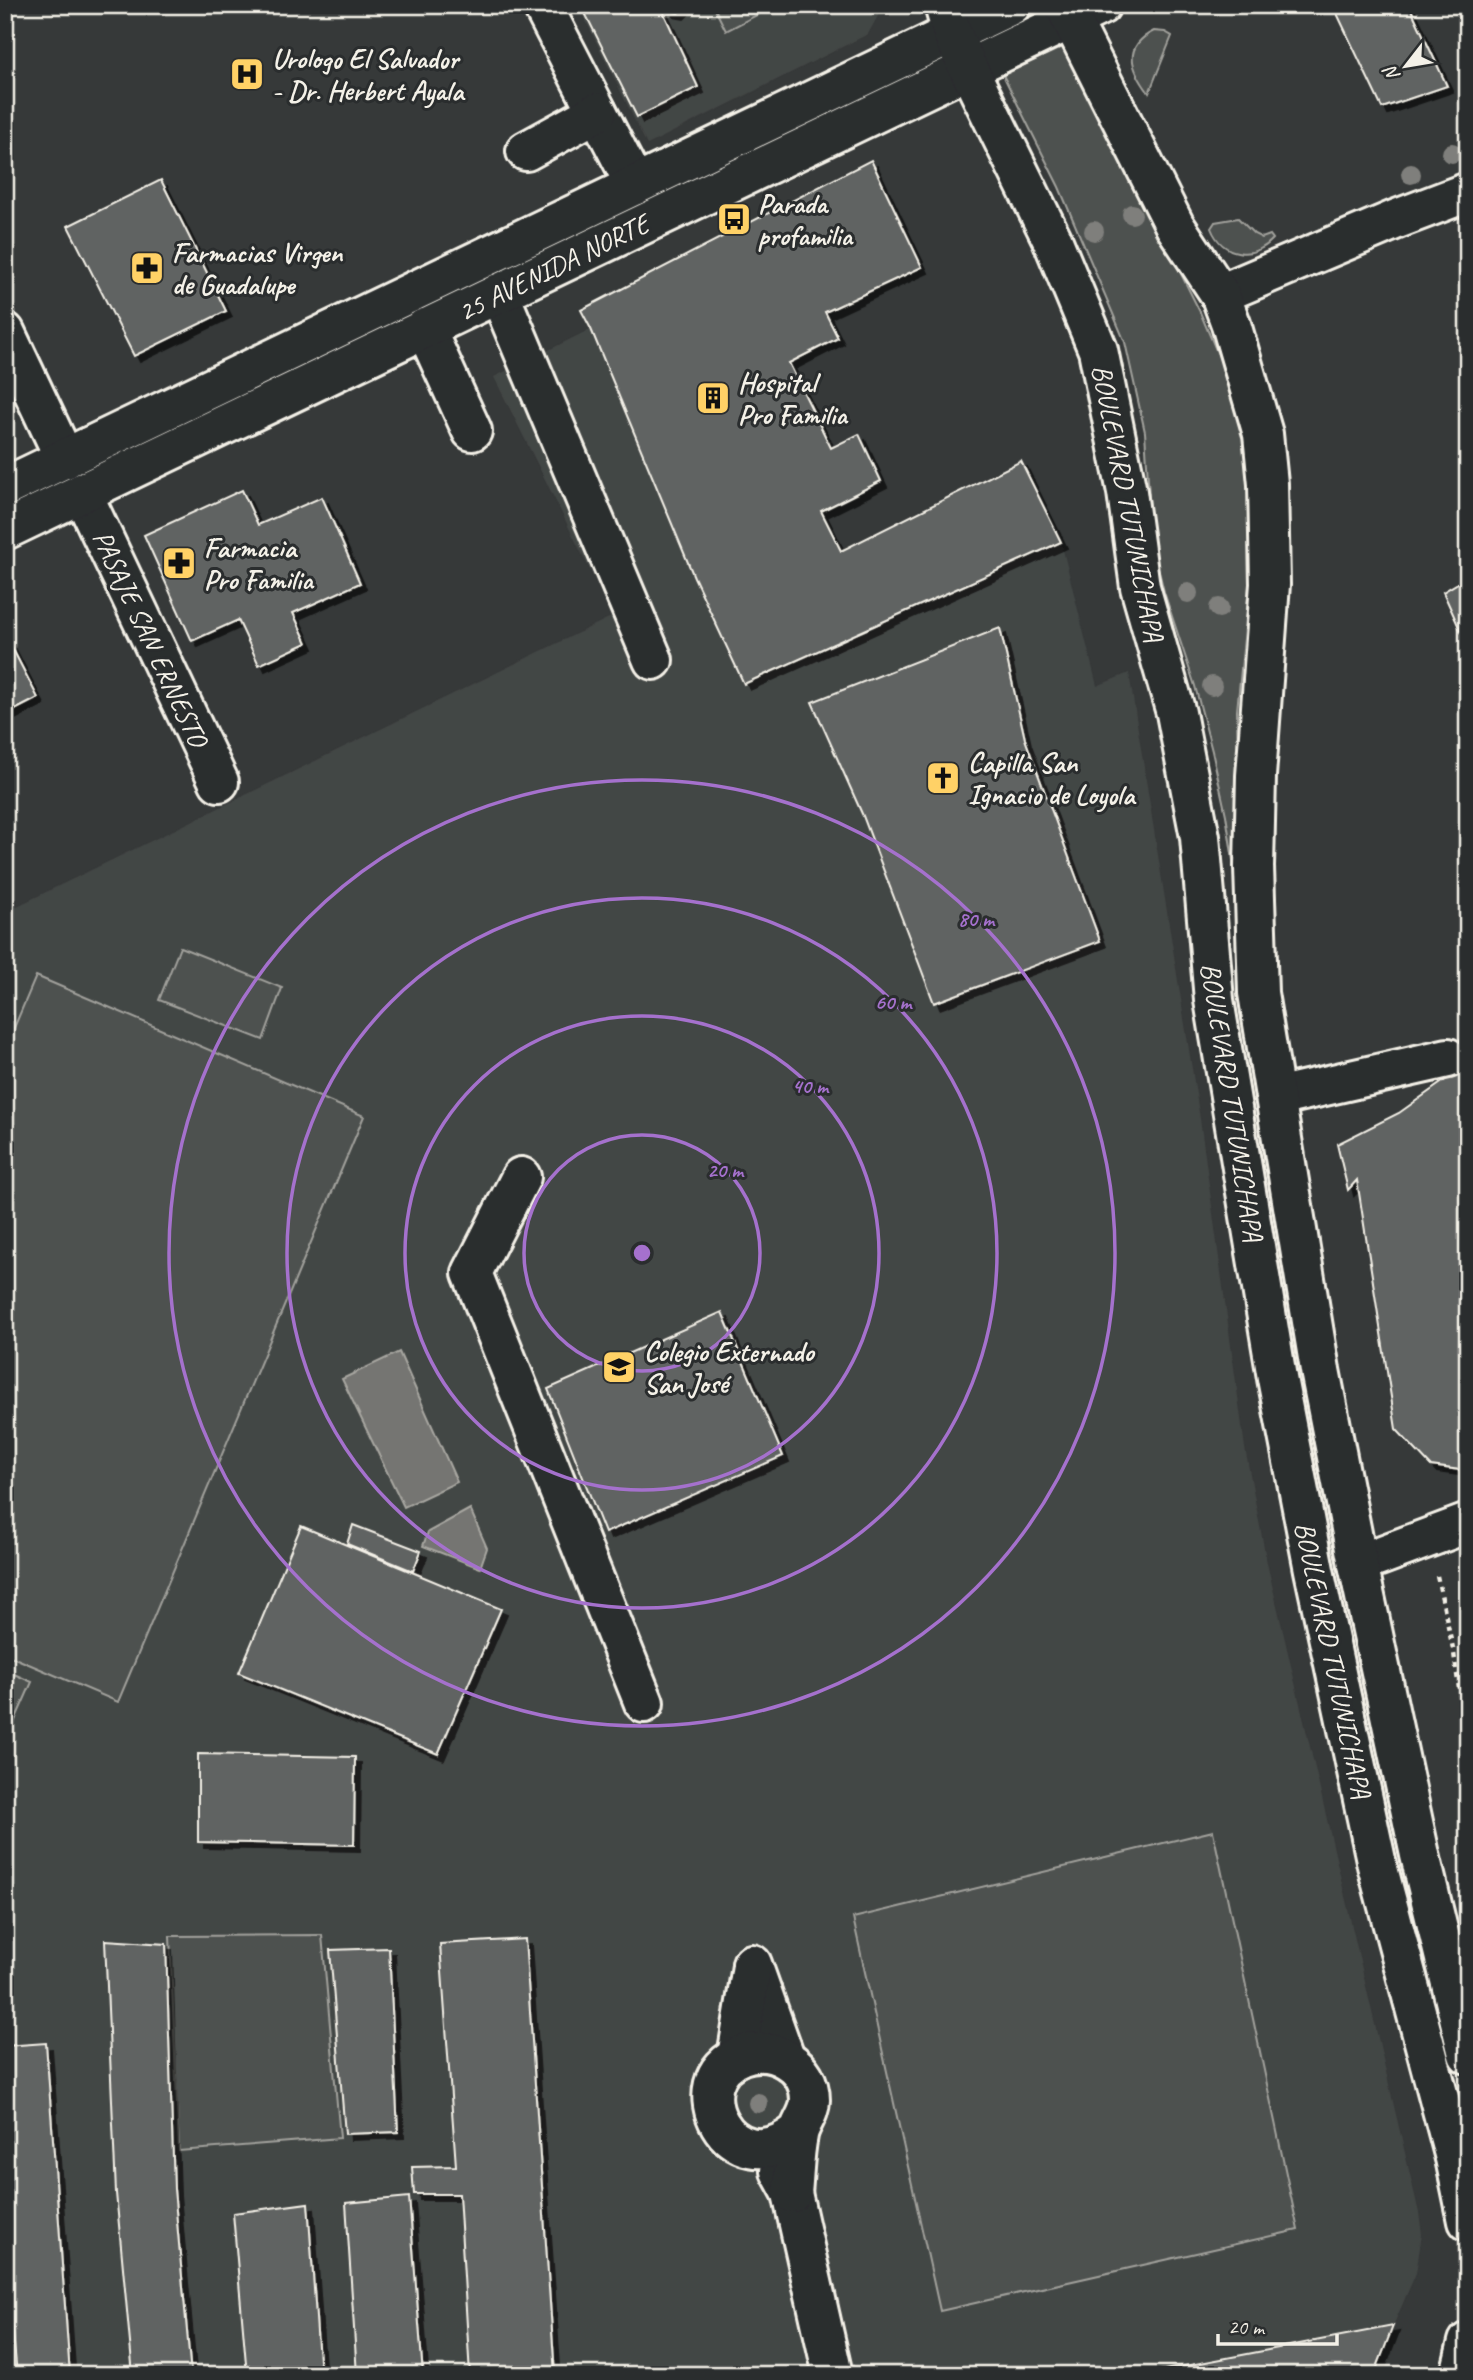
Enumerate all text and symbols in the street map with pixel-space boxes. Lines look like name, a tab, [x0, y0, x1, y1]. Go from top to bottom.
north arrow	[1372, 32, 1442, 102]
place label: Urologo El Salvador - Dr. Herbert Ayala	[272, 41, 466, 109]
hospital icon: Urologo El Salvador - Dr. Herbert Ayala	[228, 55, 266, 93]
text: N	[1377, 60, 1406, 85]
place label: Parada profamilia	[758, 186, 855, 253]
bus stop icon: Parada profamilia	[715, 200, 753, 238]
street label: 25 AVENIDA NORTE	[452, 204, 658, 329]
place label: Farmacias Virgen de Guadalupe	[172, 235, 343, 302]
pharmacy icon: Farmacias Virgen de Guadalupe	[128, 249, 166, 287]
street label: BOULEVARD TUTUNICHAPA	[1084, 362, 1173, 646]
place label: Hospital Pro Familia	[738, 365, 849, 432]
building icon: Hospital Pro Familia	[694, 379, 732, 417]
street label: PASAJE SAN ERNESTO	[85, 525, 217, 755]
place label: Farmacia Pro Familia	[204, 530, 315, 597]
pharmacy icon: Farmacia Pro Familia	[160, 544, 198, 582]
place label: Capilla San Ignacio de Loyola	[968, 745, 1137, 813]
church icon: Capilla San Ignacio de Loyola	[924, 759, 962, 797]
text: 80 m	[958, 906, 996, 932]
street label: BOULEVARD TUTUNICHAPA	[1193, 960, 1272, 1245]
text: 60 m	[875, 989, 913, 1015]
text: 40 m	[792, 1073, 830, 1099]
text: 20 m	[707, 1157, 745, 1183]
centre of rings	[630, 1241, 654, 1265]
place label: Colegio Externado San José	[644, 1334, 816, 1401]
school or university icon: Colegio Externado San José	[600, 1348, 638, 1386]
street label: BOULEVARD TUTUNICHAPA	[1287, 1519, 1380, 1802]
scale bar	[1218, 2303, 1336, 2347]
text: 20 m	[1228, 2314, 1266, 2340]

